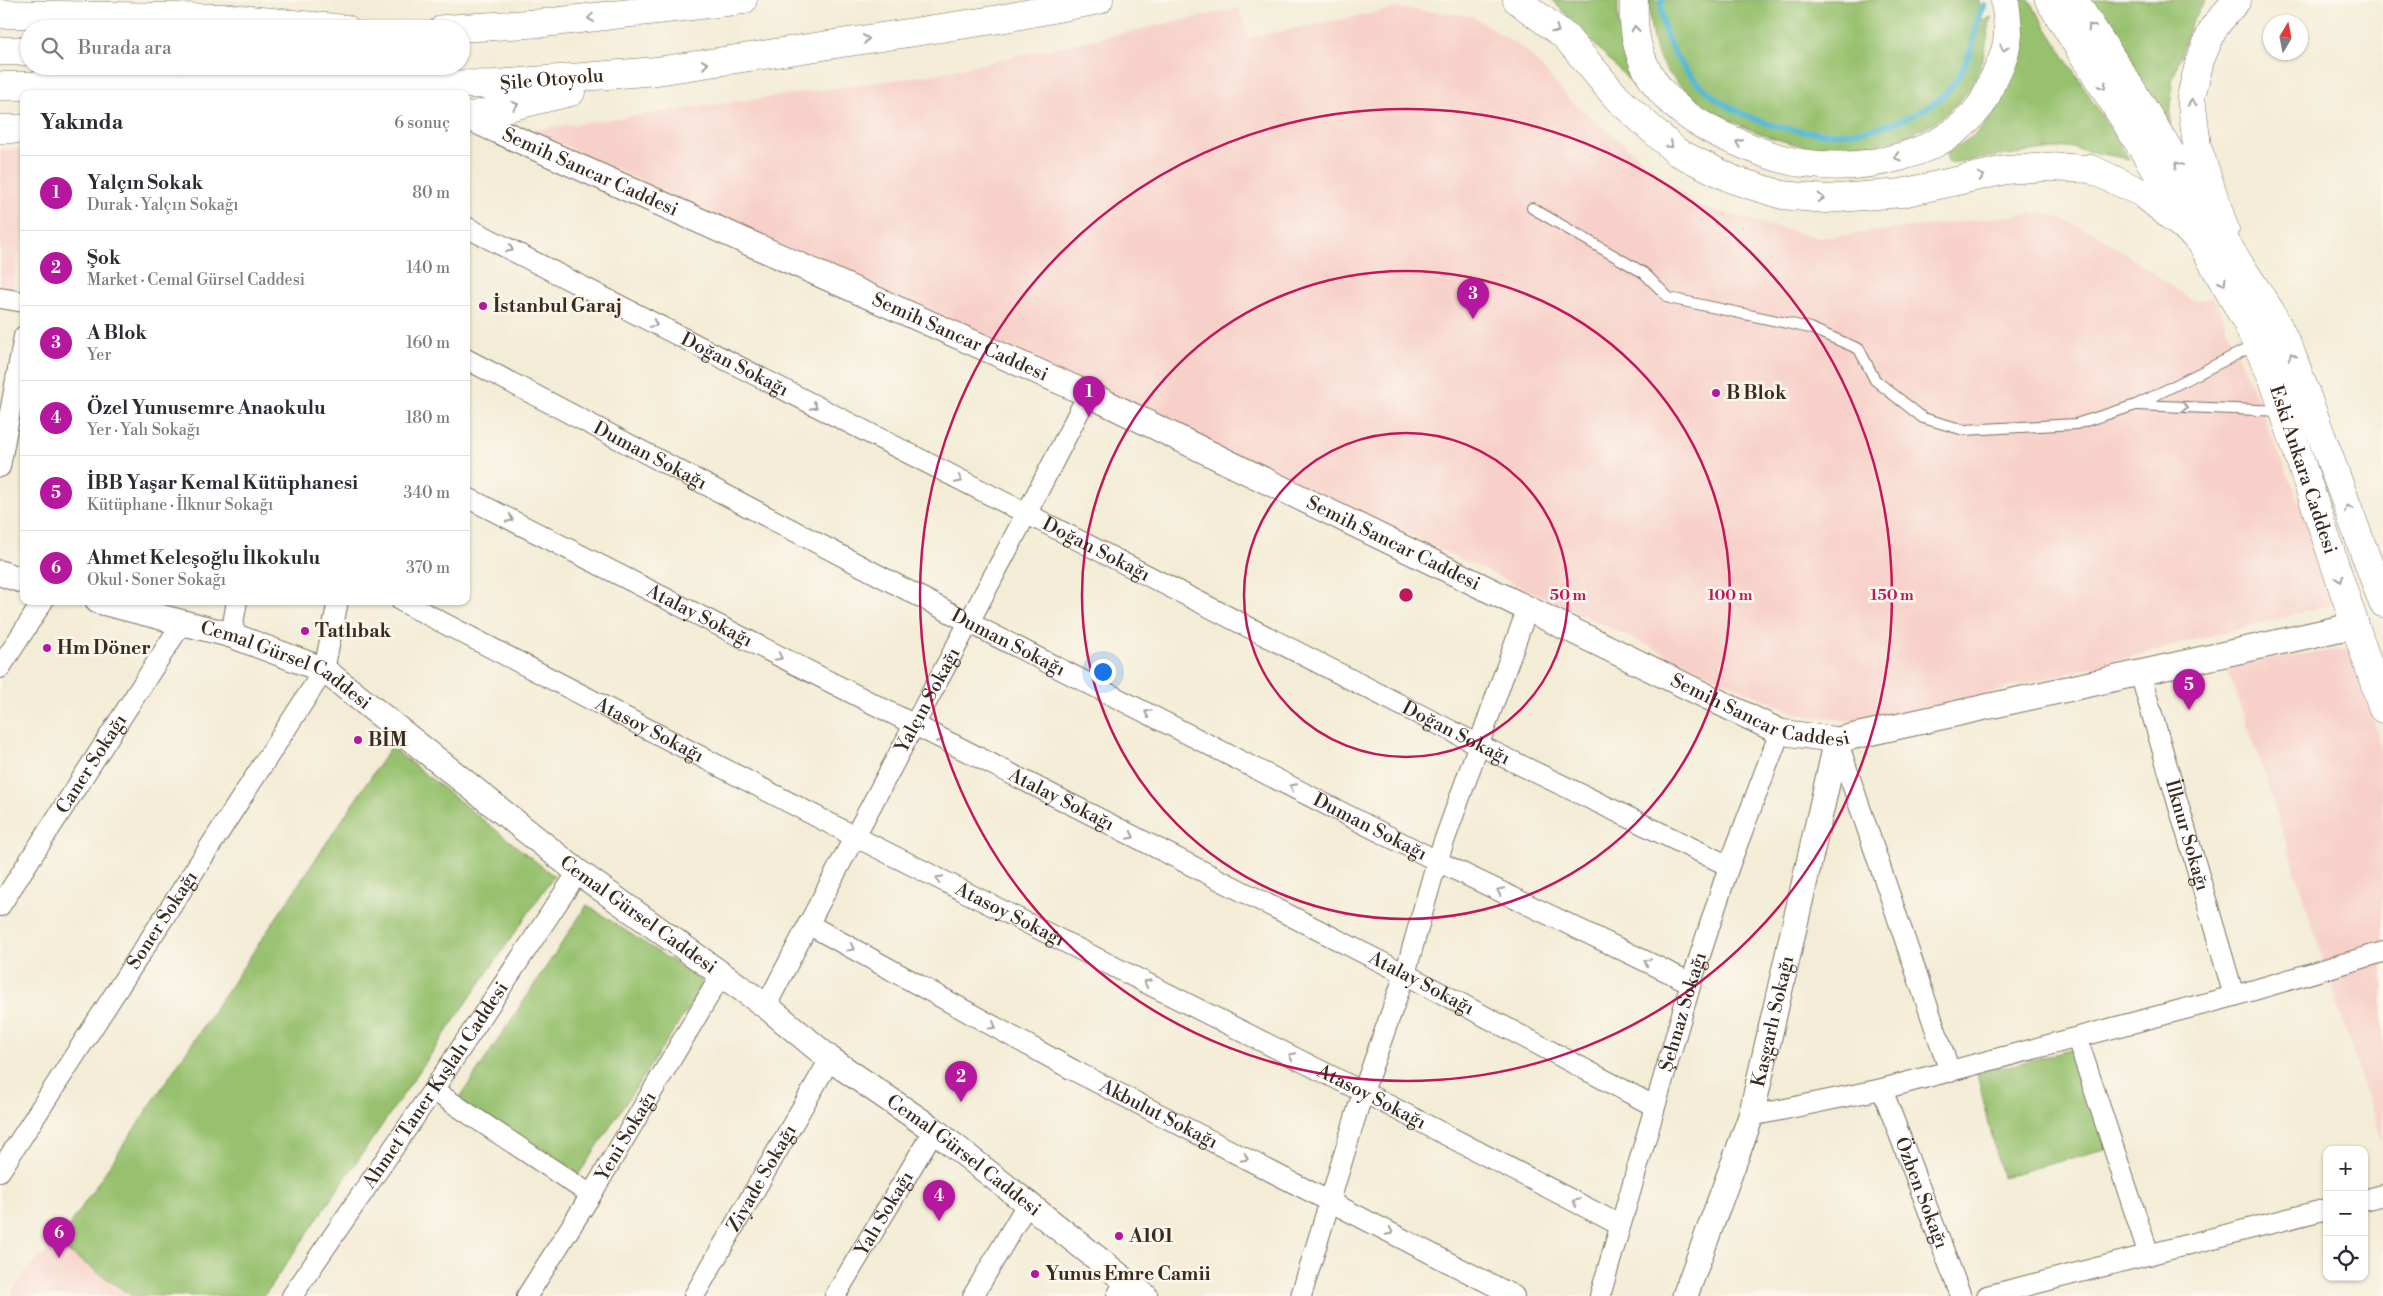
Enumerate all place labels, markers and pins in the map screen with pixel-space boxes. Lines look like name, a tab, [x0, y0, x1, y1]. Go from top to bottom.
pin: 3	[1457, 278, 1489, 319]
place label: İstanbul Garaj	[493, 292, 622, 318]
marker: İstanbul Garaj	[477, 300, 489, 312]
pin: 1	[1073, 376, 1105, 417]
place label: B Blok	[1726, 381, 1787, 405]
marker: B Blok	[1710, 387, 1722, 399]
centre of rings	[1397, 586, 1415, 604]
place label: Tatlıbak	[315, 619, 391, 643]
marker: Tatlıbak	[299, 625, 311, 637]
place label: Hm Döner	[57, 636, 151, 660]
marker: Hm Döner	[41, 642, 53, 654]
pin: 5	[2173, 669, 2205, 710]
place label: BİM	[368, 726, 408, 752]
marker: BİM	[352, 734, 364, 746]
pin: 2	[945, 1061, 977, 1102]
pin: 4	[923, 1180, 955, 1221]
pin: 6	[43, 1217, 75, 1258]
place label: A101	[1128, 1224, 1173, 1248]
marker: A101	[1113, 1230, 1125, 1242]
place label: Yunus Emre Camii	[1045, 1262, 1211, 1286]
marker: Yunus Emre Camii	[1029, 1268, 1041, 1280]

